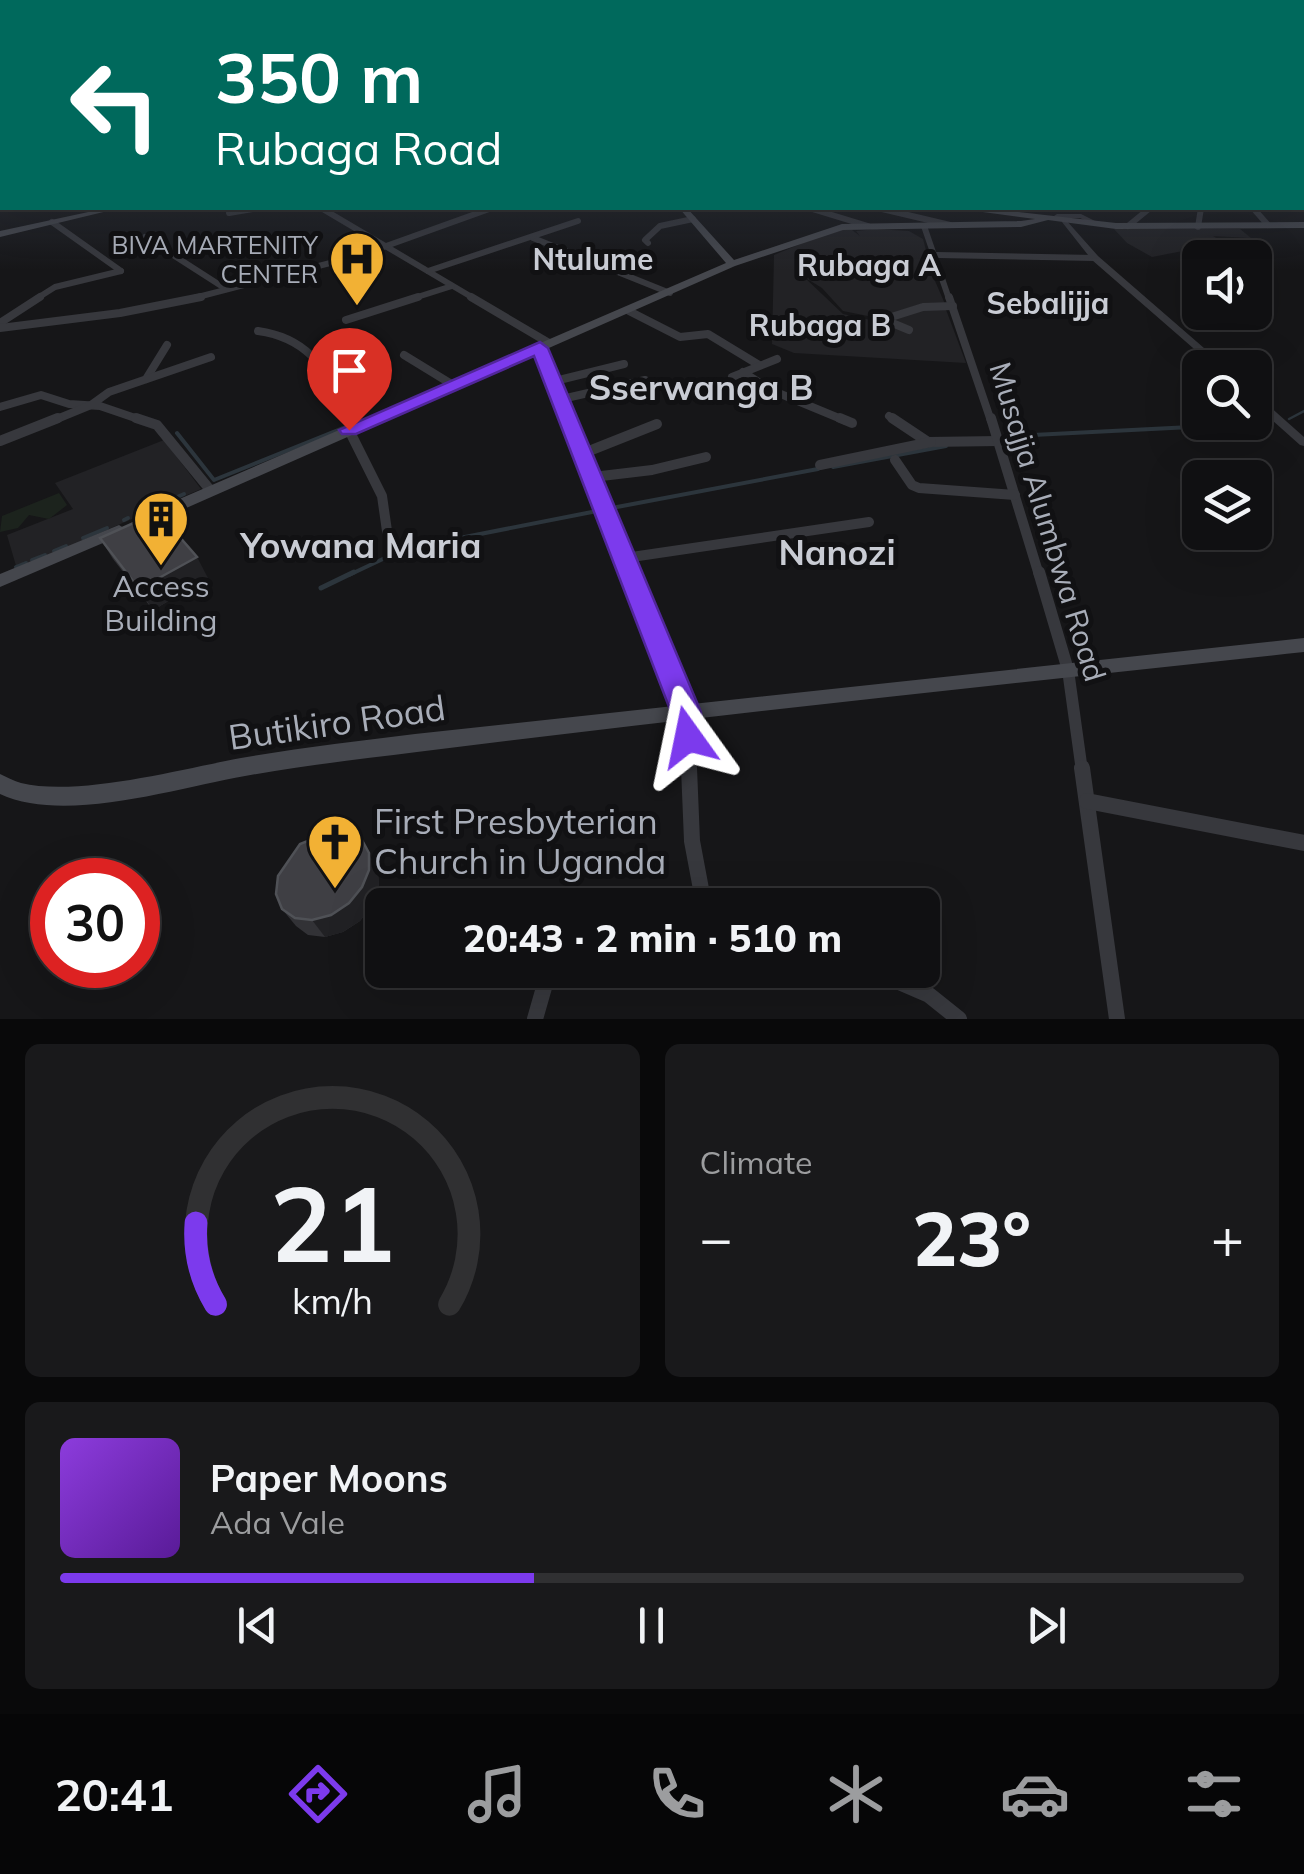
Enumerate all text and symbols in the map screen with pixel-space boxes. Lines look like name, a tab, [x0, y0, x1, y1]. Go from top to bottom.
text: 350 m	[215, 33, 423, 121]
icon: left	[50, 40, 180, 170]
text: Rubaga Road	[215, 120, 502, 176]
place label: BIVA MARTENITY CENTER	[111, 229, 319, 289]
hospital icon: BIVA MARTENITY CENTER	[327, 229, 387, 308]
district label: Ntulume	[532, 240, 654, 278]
map controls	[1182, 240, 1272, 550]
button: sound	[1182, 240, 1272, 330]
district label: Rubaga A	[797, 246, 942, 284]
district label: Sebalijja	[987, 284, 1109, 322]
district label: Rubaga B	[749, 306, 891, 344]
pin	[307, 328, 392, 431]
icon: arrive	[322, 343, 377, 398]
button: search	[1182, 350, 1272, 440]
street label: Musajja Alumbwa Road	[981, 357, 1115, 686]
district label: Sserwanga B	[589, 365, 813, 409]
button: layers	[1182, 460, 1272, 550]
building icon: Access Building	[131, 489, 191, 568]
district label: Yowana Maria	[240, 523, 481, 567]
district label: Nanozi	[778, 530, 896, 574]
place label: Access Building	[105, 567, 217, 639]
street label: Butikiro Road	[226, 685, 448, 759]
position arrow	[636, 685, 740, 789]
place label: First Presbyterian Church in Uganda	[374, 799, 666, 883]
church icon: First Presbyterian Church in Uganda	[305, 812, 365, 891]
speed limit sign: 30	[30, 858, 160, 988]
text: 20:43 · 2 min · 510 m	[463, 914, 842, 962]
text: Climate	[700, 1142, 812, 1182]
text: 21	[270, 1157, 395, 1288]
text: 23°	[912, 1191, 1031, 1285]
text: −	[700, 1203, 733, 1272]
text: +	[1211, 1203, 1244, 1272]
text: km/h	[292, 1278, 373, 1323]
text: Paper Moons	[210, 1454, 448, 1502]
text: Ada Vale	[210, 1502, 345, 1542]
icon: previous	[230, 1598, 285, 1653]
icon: pause	[624, 1598, 679, 1653]
icon: next	[1019, 1598, 1074, 1653]
icon: directions	[283, 1759, 353, 1829]
icon: music	[462, 1759, 532, 1829]
icon: phone	[642, 1759, 712, 1829]
icon: climate	[821, 1759, 891, 1829]
icon: car	[1000, 1759, 1070, 1829]
icon: filters	[1179, 1759, 1249, 1829]
text: 20:41	[55, 1766, 174, 1822]

